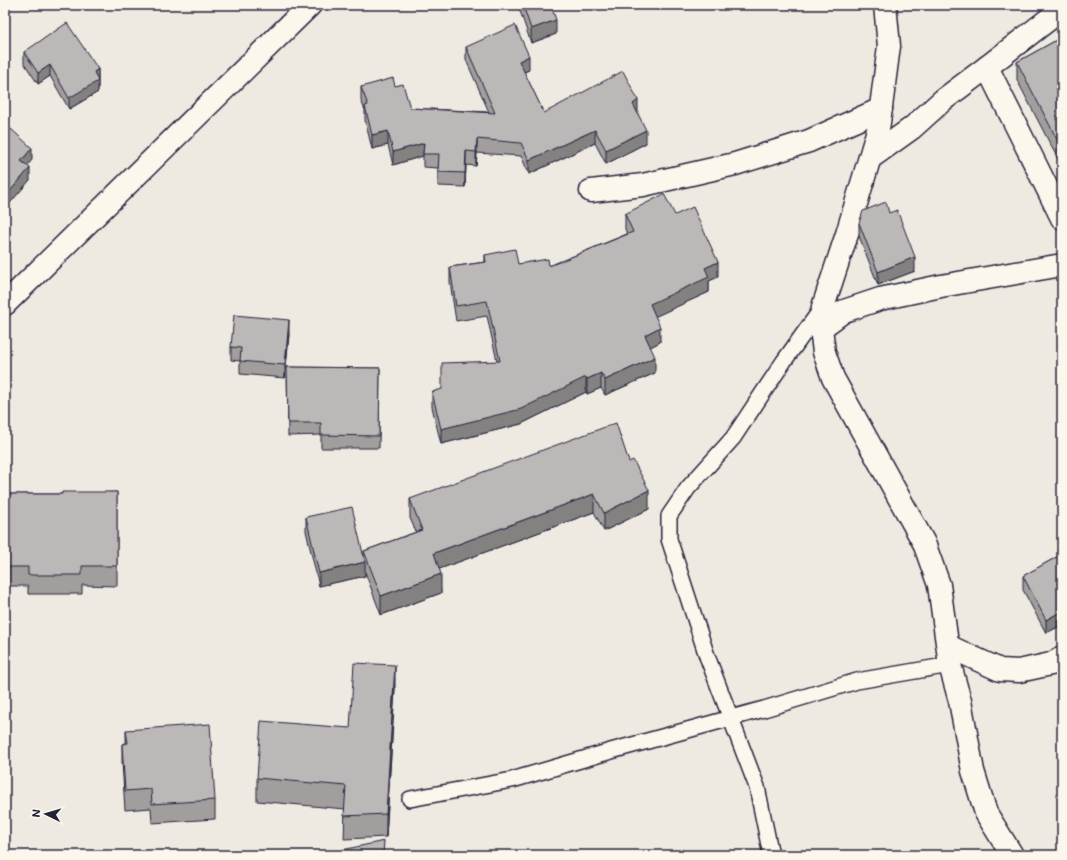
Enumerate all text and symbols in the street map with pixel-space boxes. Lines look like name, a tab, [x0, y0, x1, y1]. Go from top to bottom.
north arrow	[26, 794, 66, 834]
text: N	[28, 808, 43, 818]

